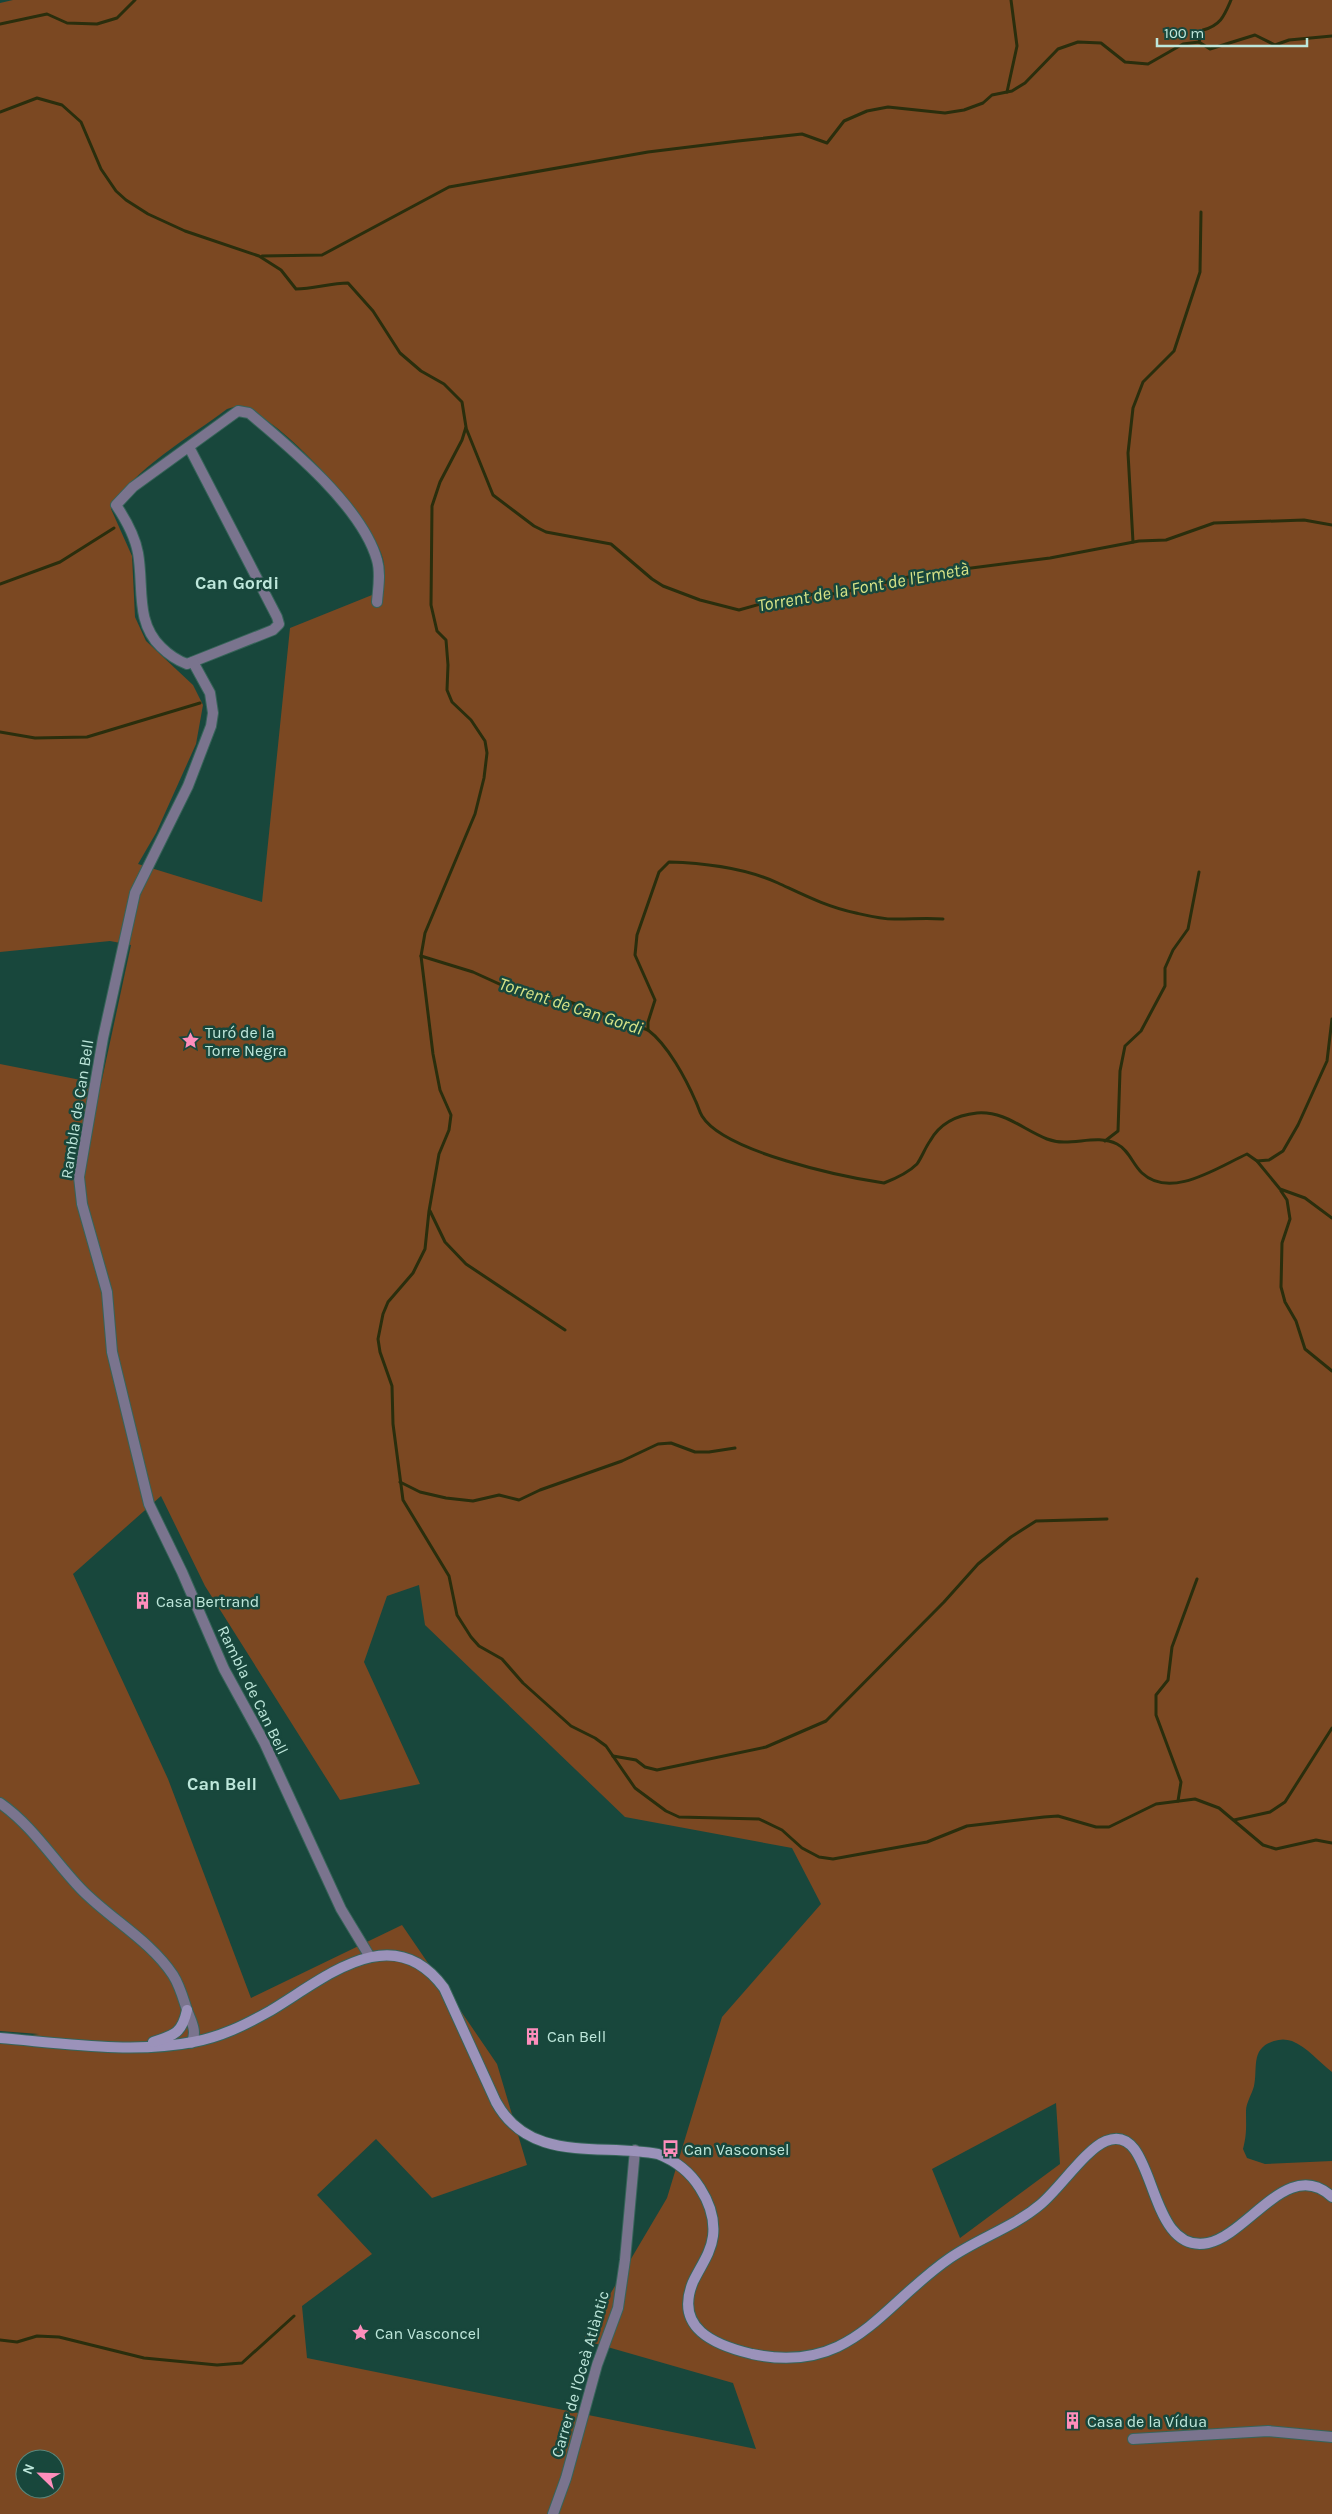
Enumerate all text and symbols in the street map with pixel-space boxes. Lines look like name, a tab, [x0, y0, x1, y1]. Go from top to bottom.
scale bar	[1157, 15, 1307, 47]
text: 100 m	[1164, 24, 1204, 42]
water label: Torrent de la Font de l'Ermetà	[756, 558, 970, 616]
district label: Can Gordi	[195, 572, 279, 594]
water label: Torrent de Can Gordi	[496, 972, 646, 1040]
place label: Turó de la Torre Negra	[205, 1023, 287, 1060]
place icon: Turó de la Torre Negra	[181, 1031, 201, 1051]
street label: Rambla de Can Bell	[57, 1038, 97, 1180]
building icon: Casa Bertrand	[132, 1591, 152, 1611]
place label: Casa Bertrand	[156, 1592, 259, 1611]
street label: Rambla de Can Bell	[214, 1623, 292, 1757]
district label: Can Bell	[187, 1773, 257, 1795]
building icon: Can Bell	[523, 2026, 543, 2046]
place label: Can Bell	[547, 2027, 606, 2046]
bus stop icon: Can Vasconsel	[660, 2139, 680, 2159]
place label: Can Vasconsel	[684, 2140, 790, 2159]
street label: Carrer de l'Oceà Atlàntic	[547, 2288, 613, 2460]
place icon: Can Vasconcel	[351, 2323, 371, 2343]
place label: Can Vasconcel	[375, 2324, 480, 2343]
building icon: Casa de la Vídua	[1063, 2411, 1083, 2431]
place label: Casa de la Vídua	[1087, 2412, 1207, 2431]
north arrow	[15, 2449, 65, 2499]
text: N	[19, 2461, 38, 2477]

